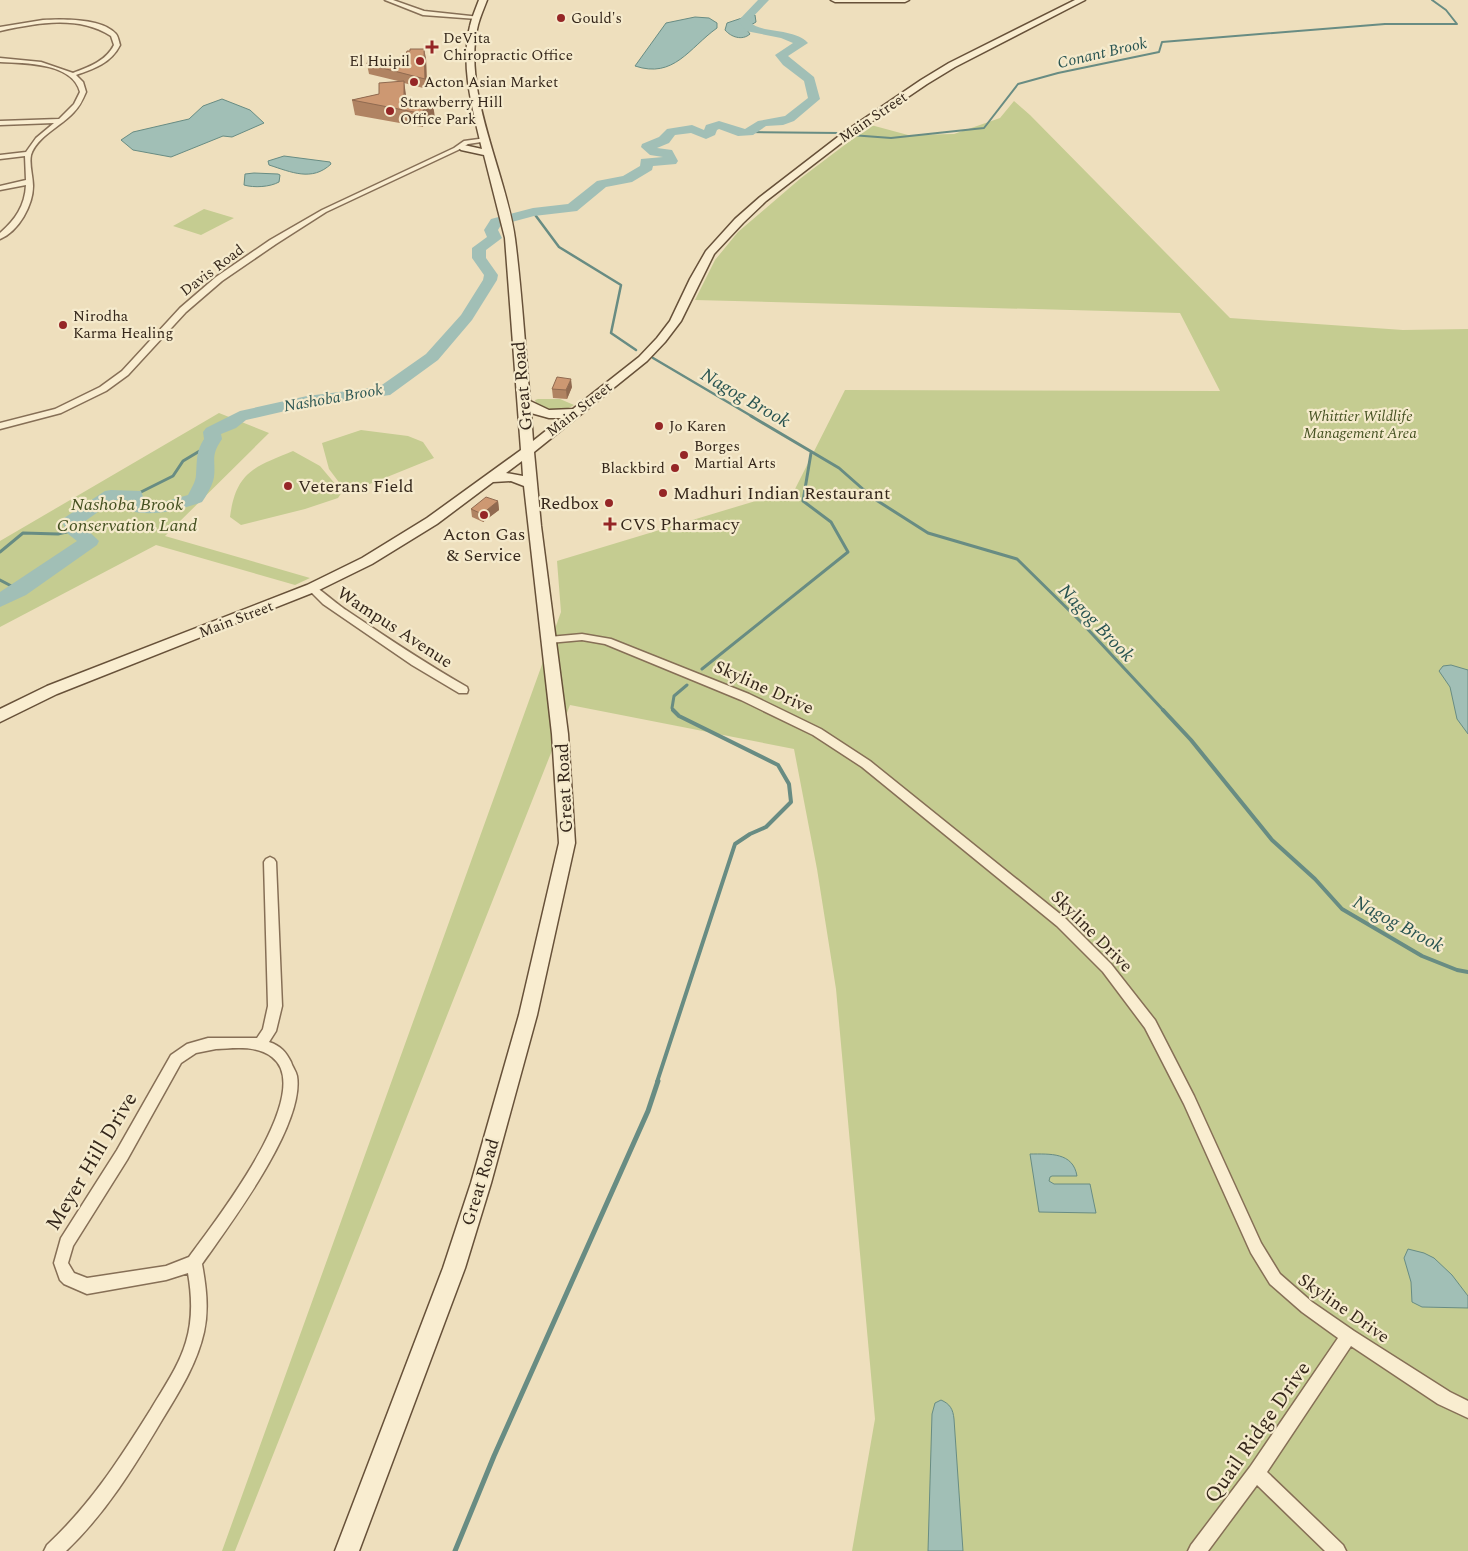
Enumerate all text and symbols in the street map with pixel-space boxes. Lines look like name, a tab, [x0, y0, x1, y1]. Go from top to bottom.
place label: Gould's	[571, 7, 622, 30]
marker: Gould's	[555, 12, 567, 24]
place label: DeVita Chiropractic Office	[443, 27, 573, 67]
water label: Conant Brook	[1055, 31, 1150, 75]
marker: DeVita Chiropractic Office	[425, 40, 439, 54]
place label: El Huipil	[349, 50, 410, 73]
marker: El Huipil	[414, 55, 426, 67]
place label: Acton Asian Market	[424, 71, 558, 94]
marker: Acton Asian Market	[408, 76, 420, 88]
street label: Main Street	[834, 86, 912, 149]
place label: Strawberry Hill Office Park	[400, 91, 503, 131]
marker: Strawberry Hill Office Park	[384, 105, 396, 117]
street label: Davis Road	[175, 239, 249, 302]
place label: Nirodha Karma Healing	[73, 305, 173, 345]
marker: Nirodha Karma Healing	[57, 319, 69, 331]
street label: Great Road	[505, 340, 540, 432]
water label: Nagog Brook	[695, 361, 796, 436]
street label: Main Street	[541, 376, 617, 443]
water label: Nashoba Brook	[282, 377, 385, 418]
park label: Whittier Wildlife Management Area	[1303, 405, 1417, 445]
place label: Jo Karen	[669, 415, 726, 438]
marker: Jo Karen	[653, 420, 665, 432]
place label: Borges Martial Arts	[694, 435, 776, 475]
marker: Borges Martial Arts	[678, 449, 690, 461]
place label: Blackbird	[601, 457, 665, 480]
marker: Blackbird	[669, 462, 681, 474]
place label: Veterans Field	[298, 473, 414, 500]
marker: Veterans Field	[282, 480, 294, 492]
place label: Madhuri Indian Restaurant	[673, 480, 890, 507]
marker: Madhuri Indian Restaurant	[657, 487, 669, 499]
place label: Redbox	[540, 490, 599, 517]
park label: Nashoba Brook Conservation Land	[57, 491, 197, 539]
marker: Redbox	[603, 497, 615, 509]
marker: Acton Gas & Service	[478, 509, 490, 521]
place label: CVS Pharmacy	[620, 511, 741, 538]
marker: CVS Pharmacy	[604, 518, 616, 530]
place label: Acton Gas & Service	[442, 521, 526, 569]
water label: Nagog Brook	[1051, 577, 1141, 669]
street label: Wampus Avenue	[331, 580, 458, 675]
street label: Main Street	[196, 595, 277, 644]
street label: Skyline Drive	[709, 653, 818, 722]
street label: Great Road	[549, 742, 580, 834]
street label: Skyline Drive	[1044, 884, 1139, 979]
water label: Nagog Brook	[1347, 888, 1449, 961]
street label: Meyer Hill Drive	[38, 1086, 146, 1237]
street label: Great Road	[454, 1135, 507, 1229]
street label: Skyline Drive	[1292, 1267, 1395, 1350]
street label: Quail Ridge Drive	[1197, 1355, 1319, 1510]

